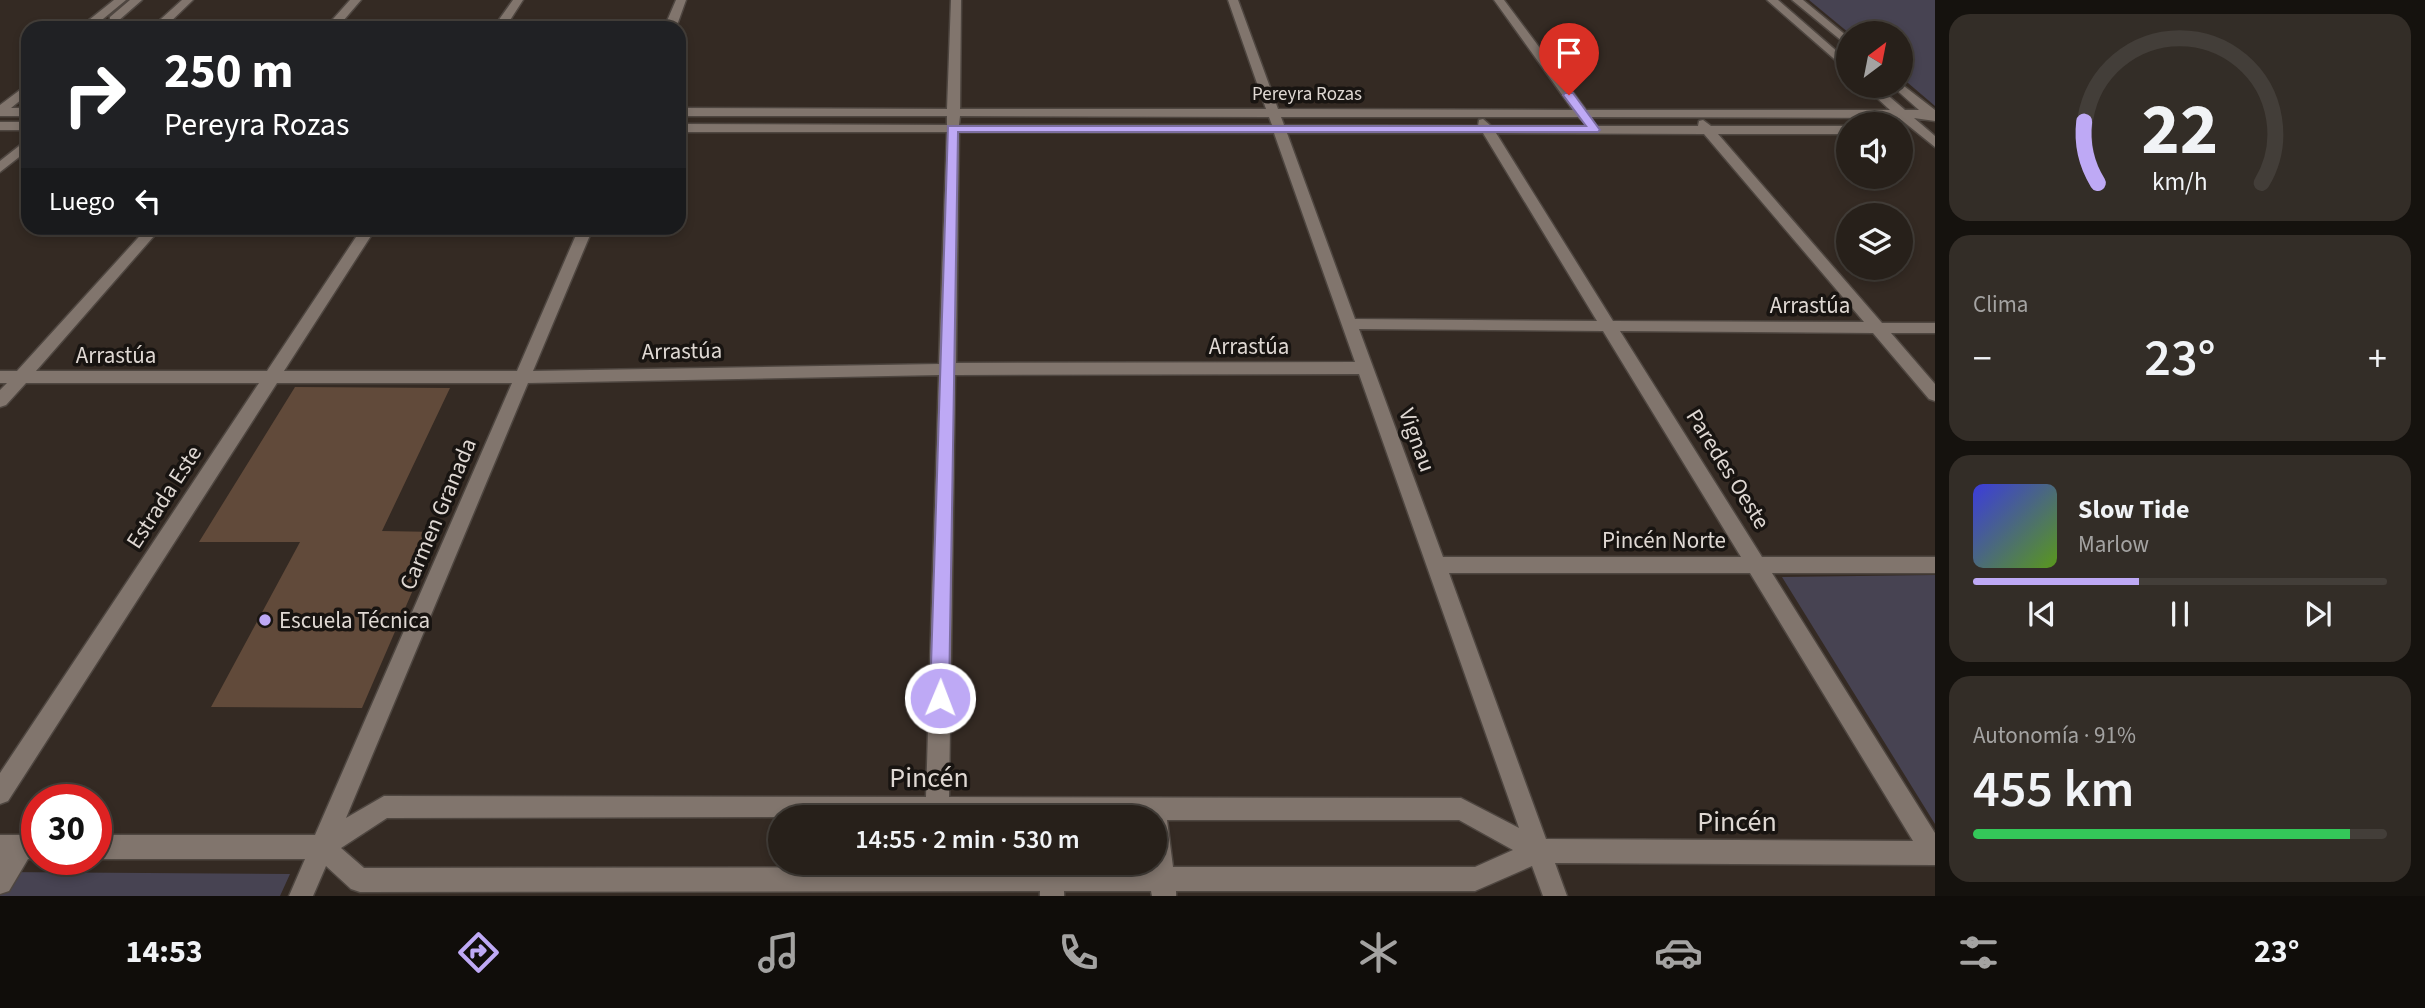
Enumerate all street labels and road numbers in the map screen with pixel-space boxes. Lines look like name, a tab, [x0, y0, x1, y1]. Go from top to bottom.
street label: Pereyra Rozas	[1252, 81, 1362, 108]
street label: Arrastúa	[1770, 289, 1850, 322]
street label: Arrastúa	[1209, 330, 1289, 363]
street label: Arrastúa	[641, 334, 723, 368]
street label: Arrastúa	[76, 339, 156, 372]
street label: Vignau	[1390, 403, 1444, 477]
street label: Paredes Oeste	[1678, 403, 1778, 535]
street label: Carmen Granada	[391, 433, 485, 595]
street label: Estrada Este	[118, 439, 210, 555]
street label: Pincén Norte	[1602, 524, 1726, 557]
street label: Pincén	[889, 758, 969, 798]
street label: Pincén	[1697, 802, 1777, 842]

